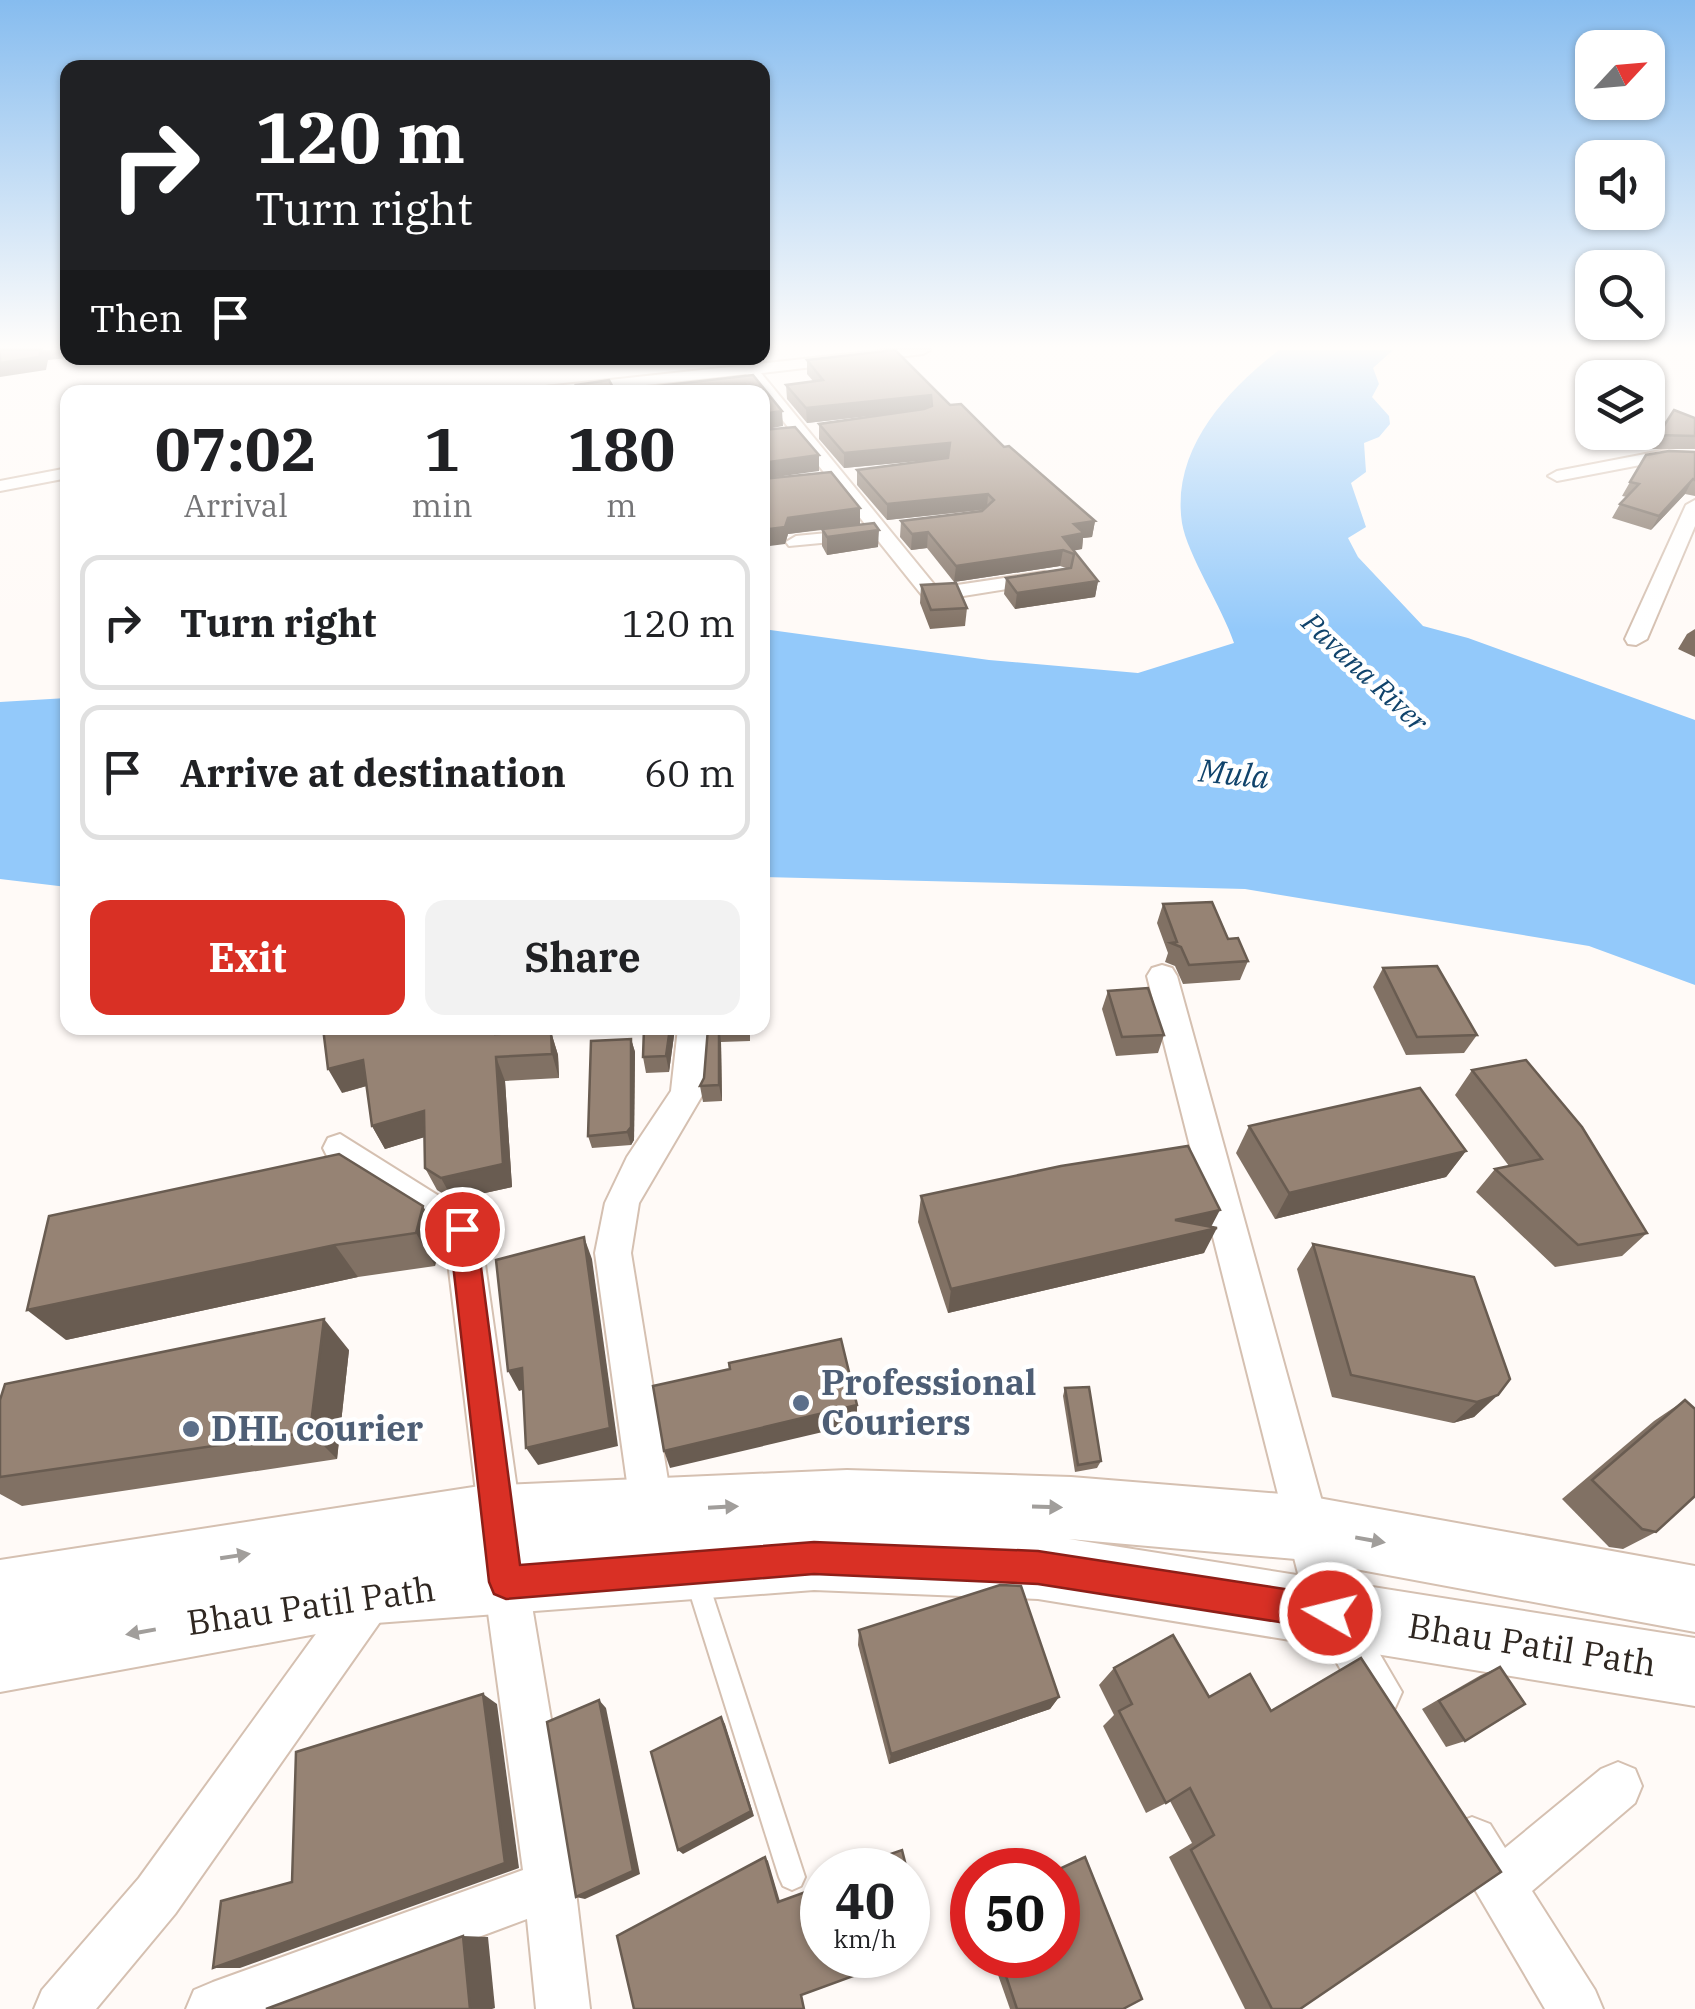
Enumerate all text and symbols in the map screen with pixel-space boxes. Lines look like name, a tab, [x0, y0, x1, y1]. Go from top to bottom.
north arrow	[1575, 30, 1665, 120]
map controls	[1575, 30, 1665, 450]
text: 120 m	[255, 91, 465, 182]
icon: right	[90, 100, 220, 230]
button: sound	[1575, 140, 1665, 230]
text: Turn right	[255, 179, 473, 237]
button: search	[1575, 250, 1665, 340]
icon: arrive	[203, 290, 258, 345]
text: Then	[90, 293, 183, 342]
button: layers	[1575, 360, 1665, 450]
text: 07:02	[155, 409, 317, 488]
text: 1	[424, 409, 460, 488]
text: 180	[567, 409, 675, 488]
text: Arrival	[184, 484, 288, 526]
text: min	[412, 484, 473, 526]
text: m	[606, 484, 637, 526]
icon: right	[95, 595, 150, 650]
text: Turn right	[180, 598, 376, 647]
text: 120 m	[622, 598, 735, 647]
water label: Pavana River	[1294, 603, 1437, 740]
icon: arrive	[95, 745, 150, 800]
text: Arrive at destination	[180, 748, 566, 797]
text: 60 m	[644, 748, 735, 797]
water label: Mula	[1196, 748, 1272, 798]
button: Exit	[90, 900, 405, 1015]
button: Share	[425, 900, 740, 1015]
pin	[420, 1187, 505, 1272]
icon: arrive	[435, 1202, 490, 1257]
place label: Professional Couriers	[821, 1359, 1036, 1445]
marker: Professional Couriers	[790, 1392, 812, 1414]
place label: DHL courier	[211, 1405, 423, 1451]
marker: DHL courier	[180, 1418, 202, 1440]
one-way arrow	[707, 1499, 739, 1515]
one-way arrow	[1032, 1499, 1064, 1515]
one-way arrow	[1355, 1533, 1387, 1548]
one-way arrow	[219, 1548, 251, 1563]
position arrow	[1278, 1561, 1382, 1665]
street label: Bhau Patil Path	[184, 1565, 438, 1645]
street label: Bhau Patil Path	[1405, 1602, 1659, 1686]
one-way arrow	[125, 1625, 156, 1640]
speed limit sign: 50	[950, 1848, 1080, 1978]
text: 40	[835, 1868, 895, 1933]
text: km/h	[833, 1922, 897, 1955]

